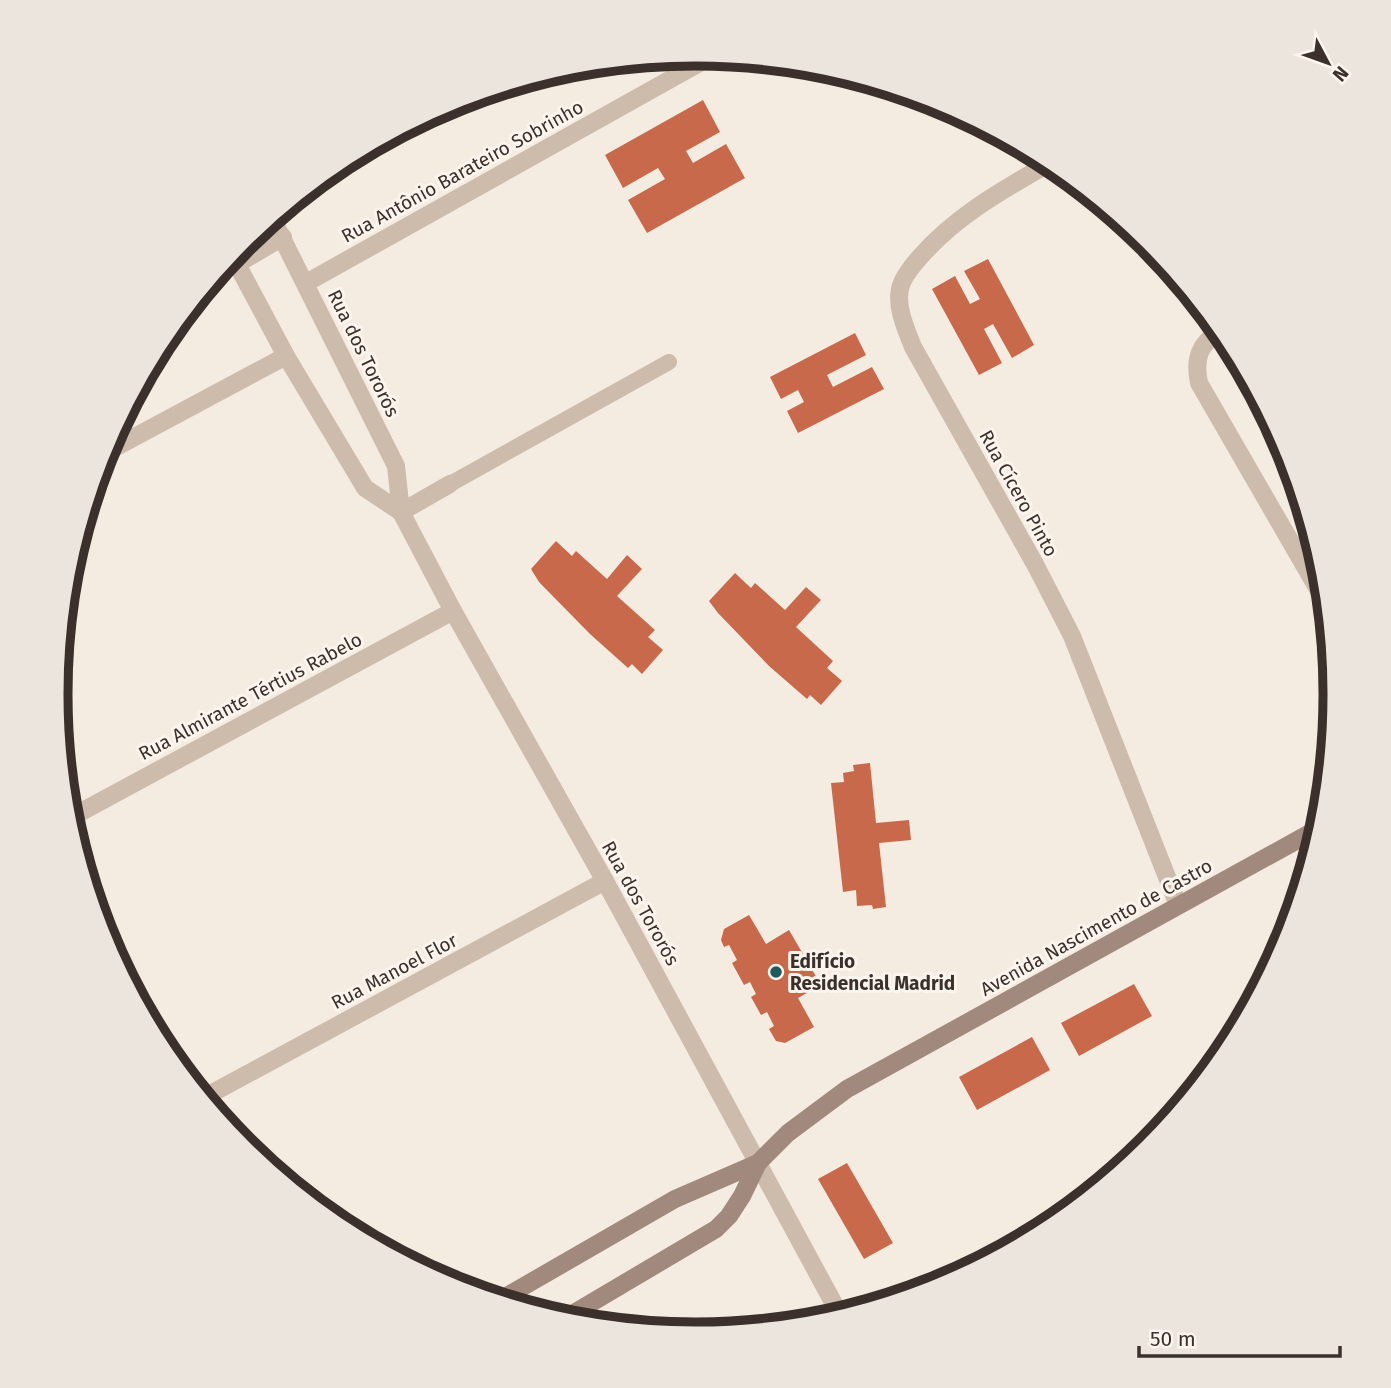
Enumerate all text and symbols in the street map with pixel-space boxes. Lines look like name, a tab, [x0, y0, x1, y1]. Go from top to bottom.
north arrow	[1293, 28, 1363, 98]
text: N	[1328, 62, 1353, 86]
street label: Rua Antônio Barateiro Sobrinho	[337, 95, 587, 248]
street label: Rua dos Tororós	[323, 286, 404, 421]
street label: Rua Cícero Pinto	[974, 426, 1063, 561]
street label: Rua Almirante Tértius Rabelo	[135, 628, 366, 765]
street label: Rua dos Tororós	[597, 837, 684, 970]
street label: Avenida Nascimento de Castro	[976, 854, 1216, 1001]
street label: Rua Manoel Flor	[327, 928, 462, 1014]
place label: Edifício Residencial Madrid	[790, 950, 955, 995]
marker: Edifício Residencial Madrid	[768, 964, 784, 980]
scale bar	[1139, 1314, 1340, 1358]
text: 50 m	[1150, 1326, 1196, 1352]

